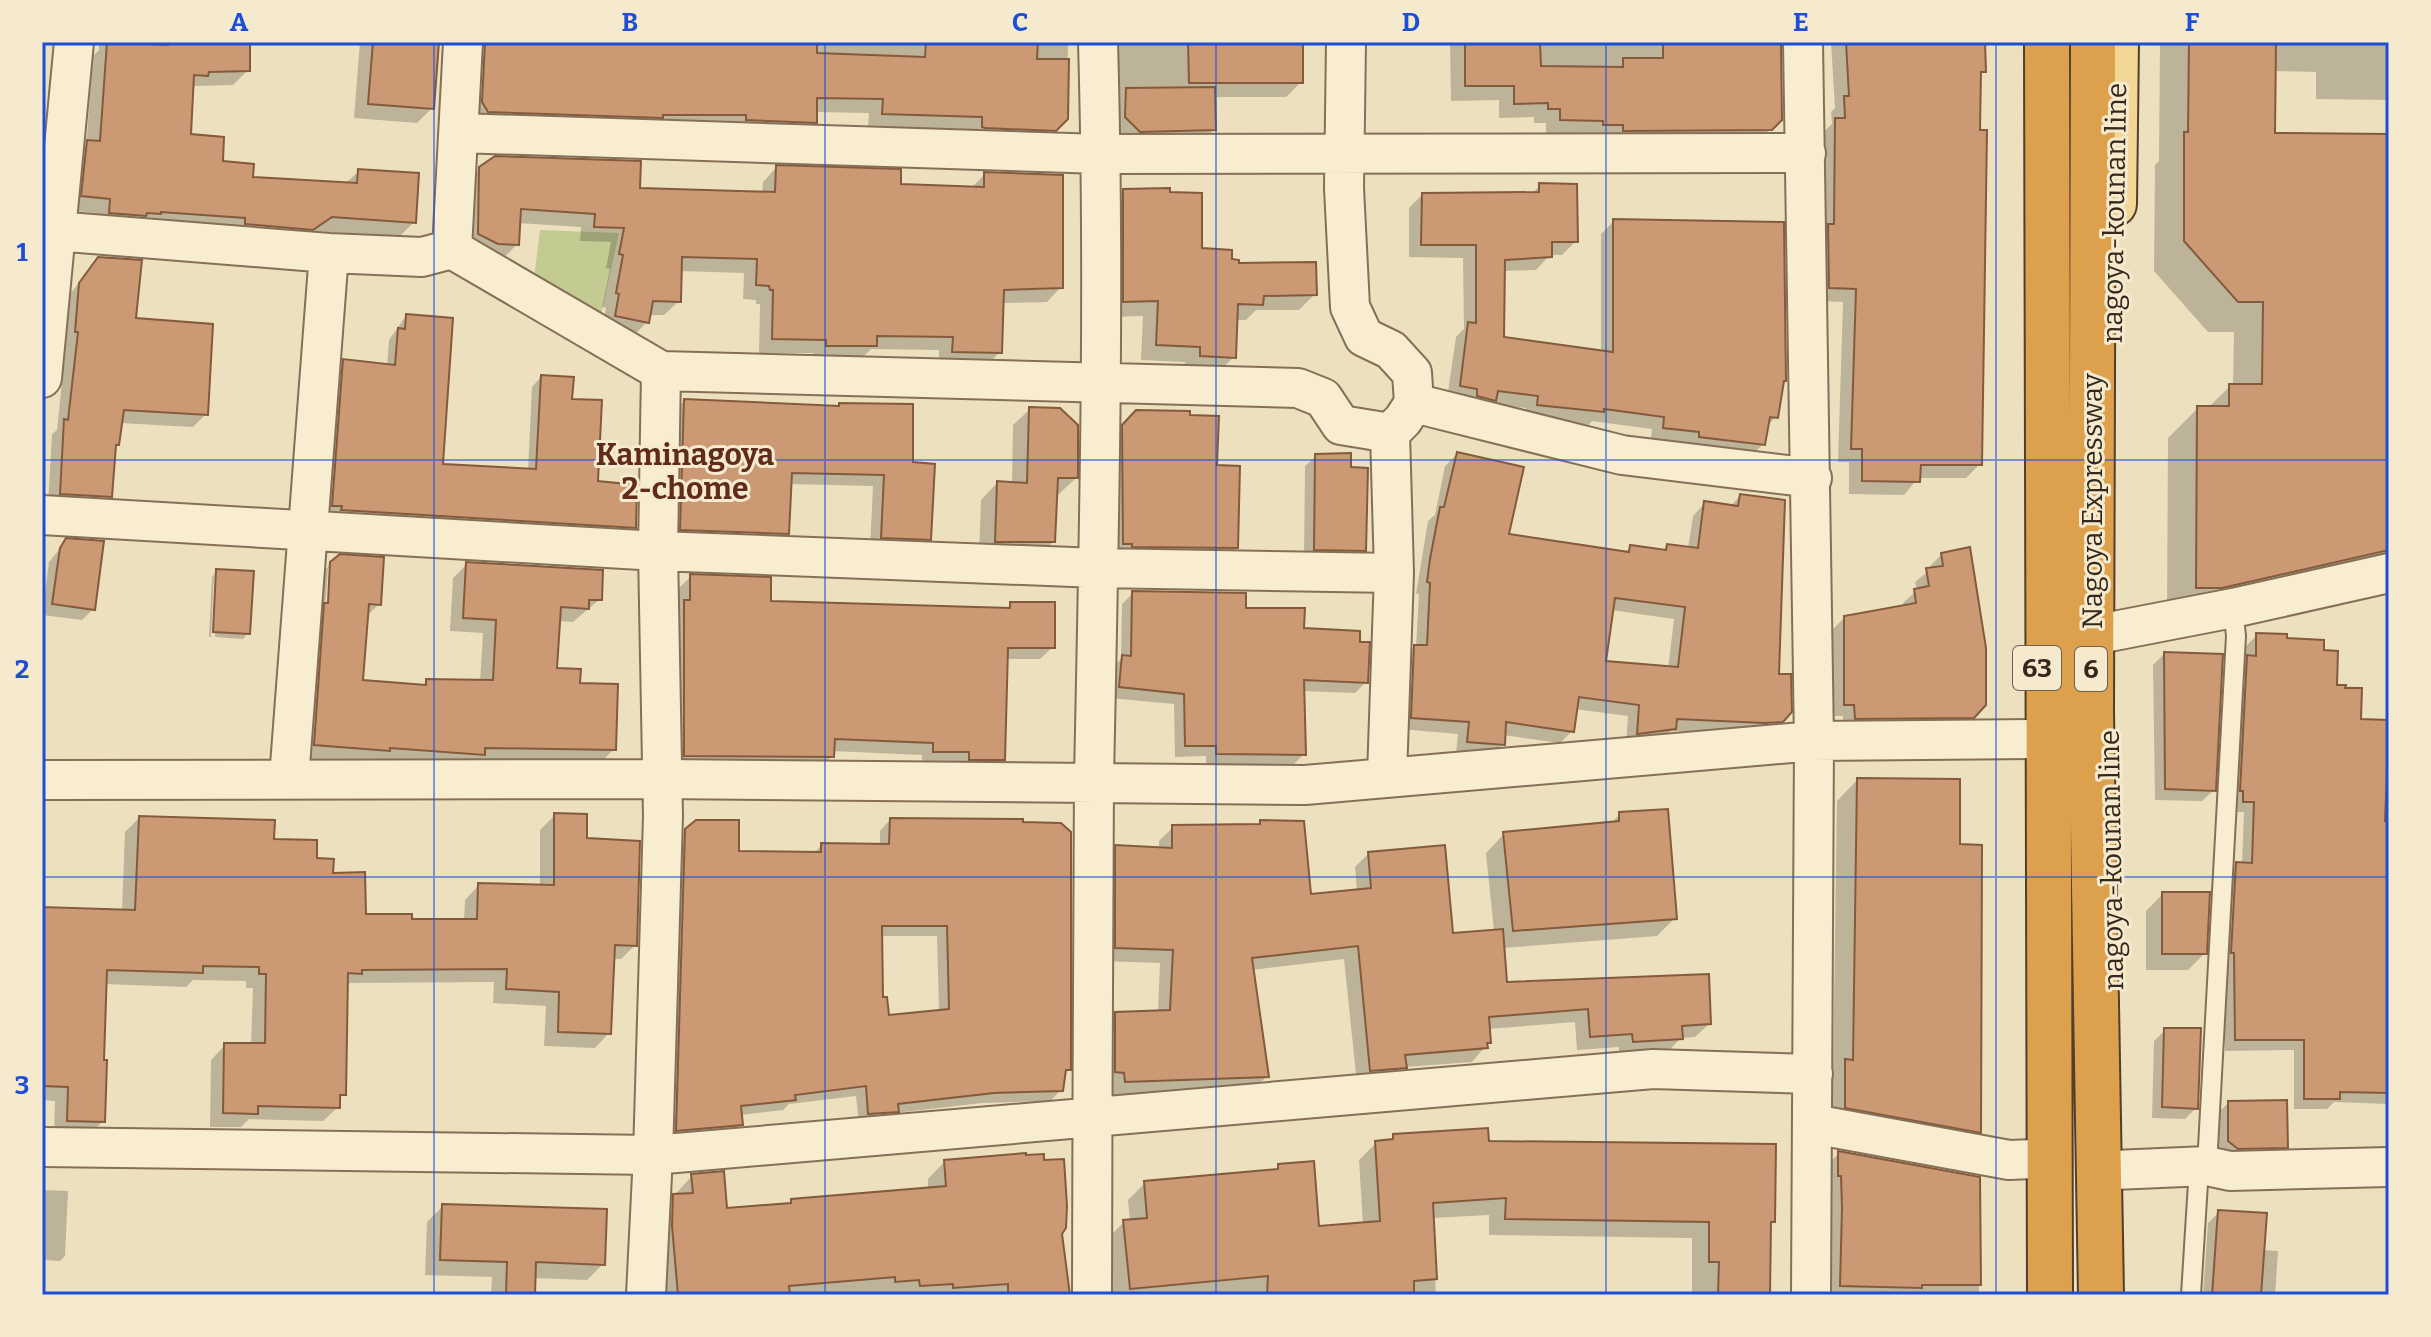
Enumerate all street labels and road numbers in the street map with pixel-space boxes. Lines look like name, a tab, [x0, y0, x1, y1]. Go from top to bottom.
street label: nagoya-kounan line	[2096, 83, 2133, 343]
street label: Nagoya Expressway	[2076, 373, 2109, 629]
road number: 63	[2013, 646, 2061, 690]
road number: 6	[2075, 647, 2107, 691]
street label: nagoya-kounan line	[2093, 730, 2130, 990]

